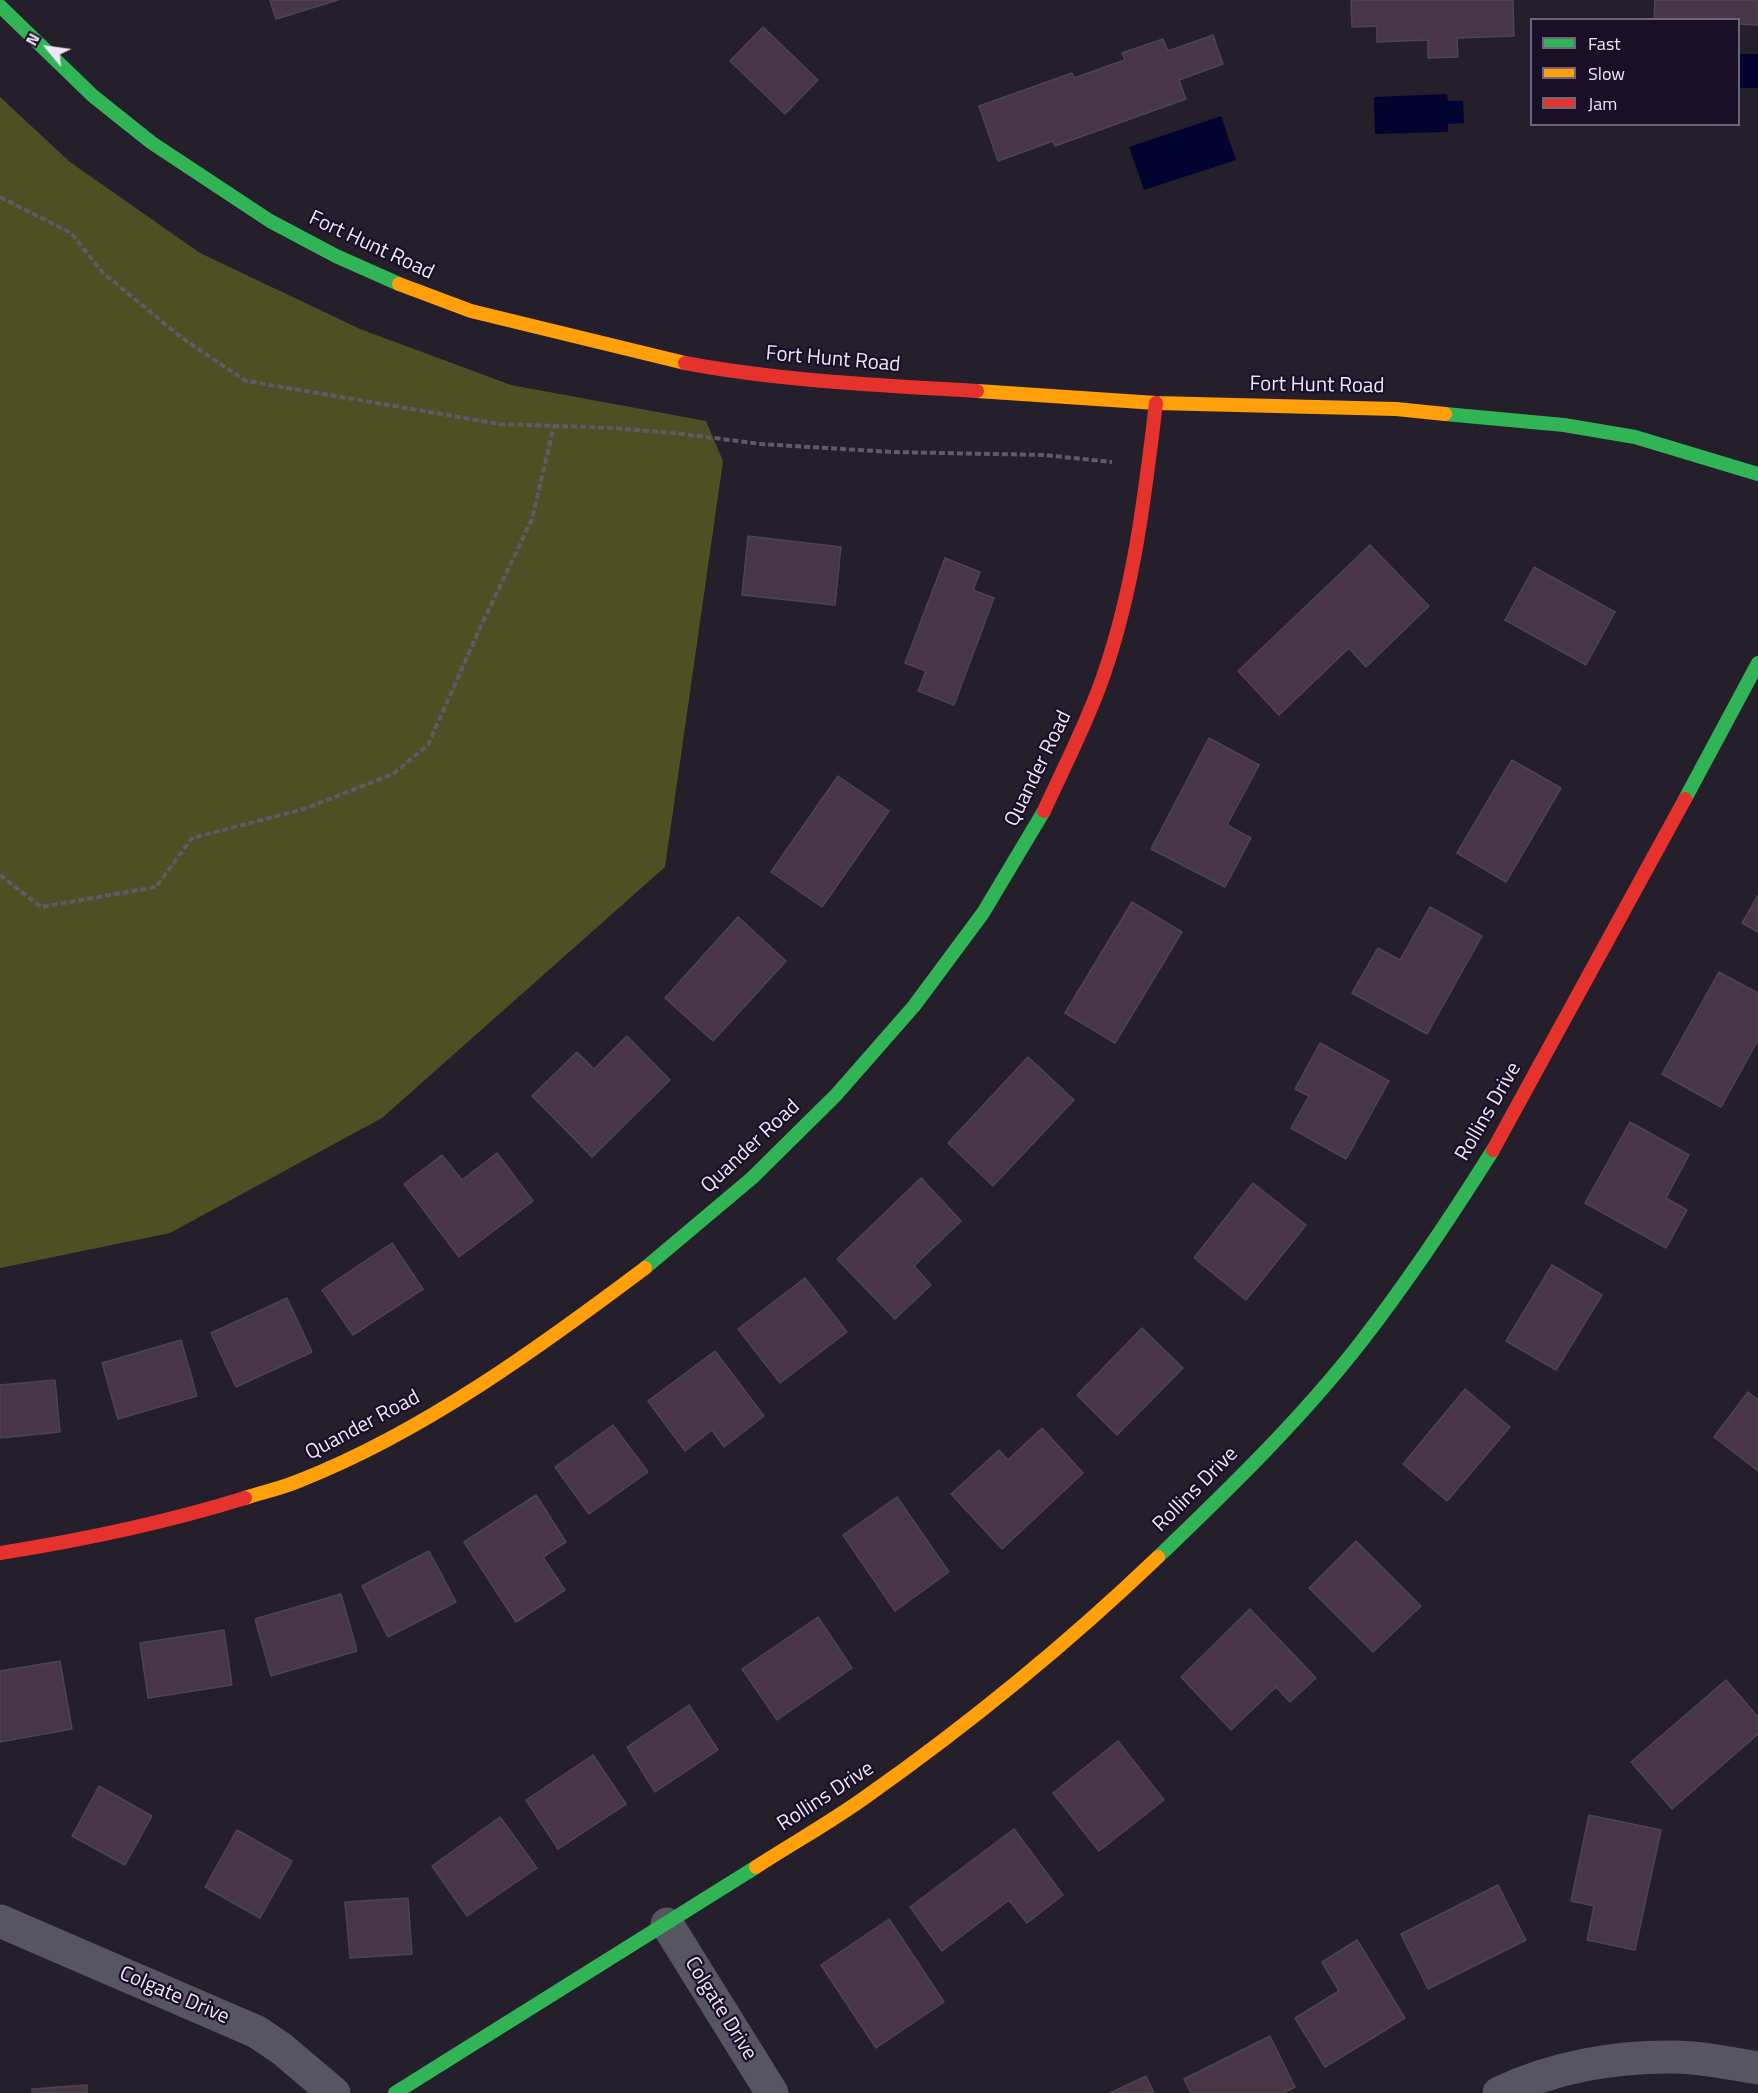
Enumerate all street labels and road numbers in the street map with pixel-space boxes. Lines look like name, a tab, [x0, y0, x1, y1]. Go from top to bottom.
street label: Fort Hunt Road	[304, 206, 438, 286]
street label: Fort Hunt Road	[765, 342, 901, 378]
street label: Fort Hunt Road	[1249, 372, 1385, 400]
street label: Quander Road	[1000, 707, 1078, 831]
street label: Rollins Drive	[1451, 1058, 1527, 1166]
street label: Quander Road	[696, 1095, 806, 1199]
street label: Quander Road	[302, 1385, 424, 1467]
street label: Rollins Drive	[1148, 1442, 1244, 1538]
street label: Rollins Drive	[773, 1757, 879, 1837]
street label: Colgate Drive	[678, 1953, 762, 2065]
street label: Colgate Drive	[115, 1962, 233, 2030]

